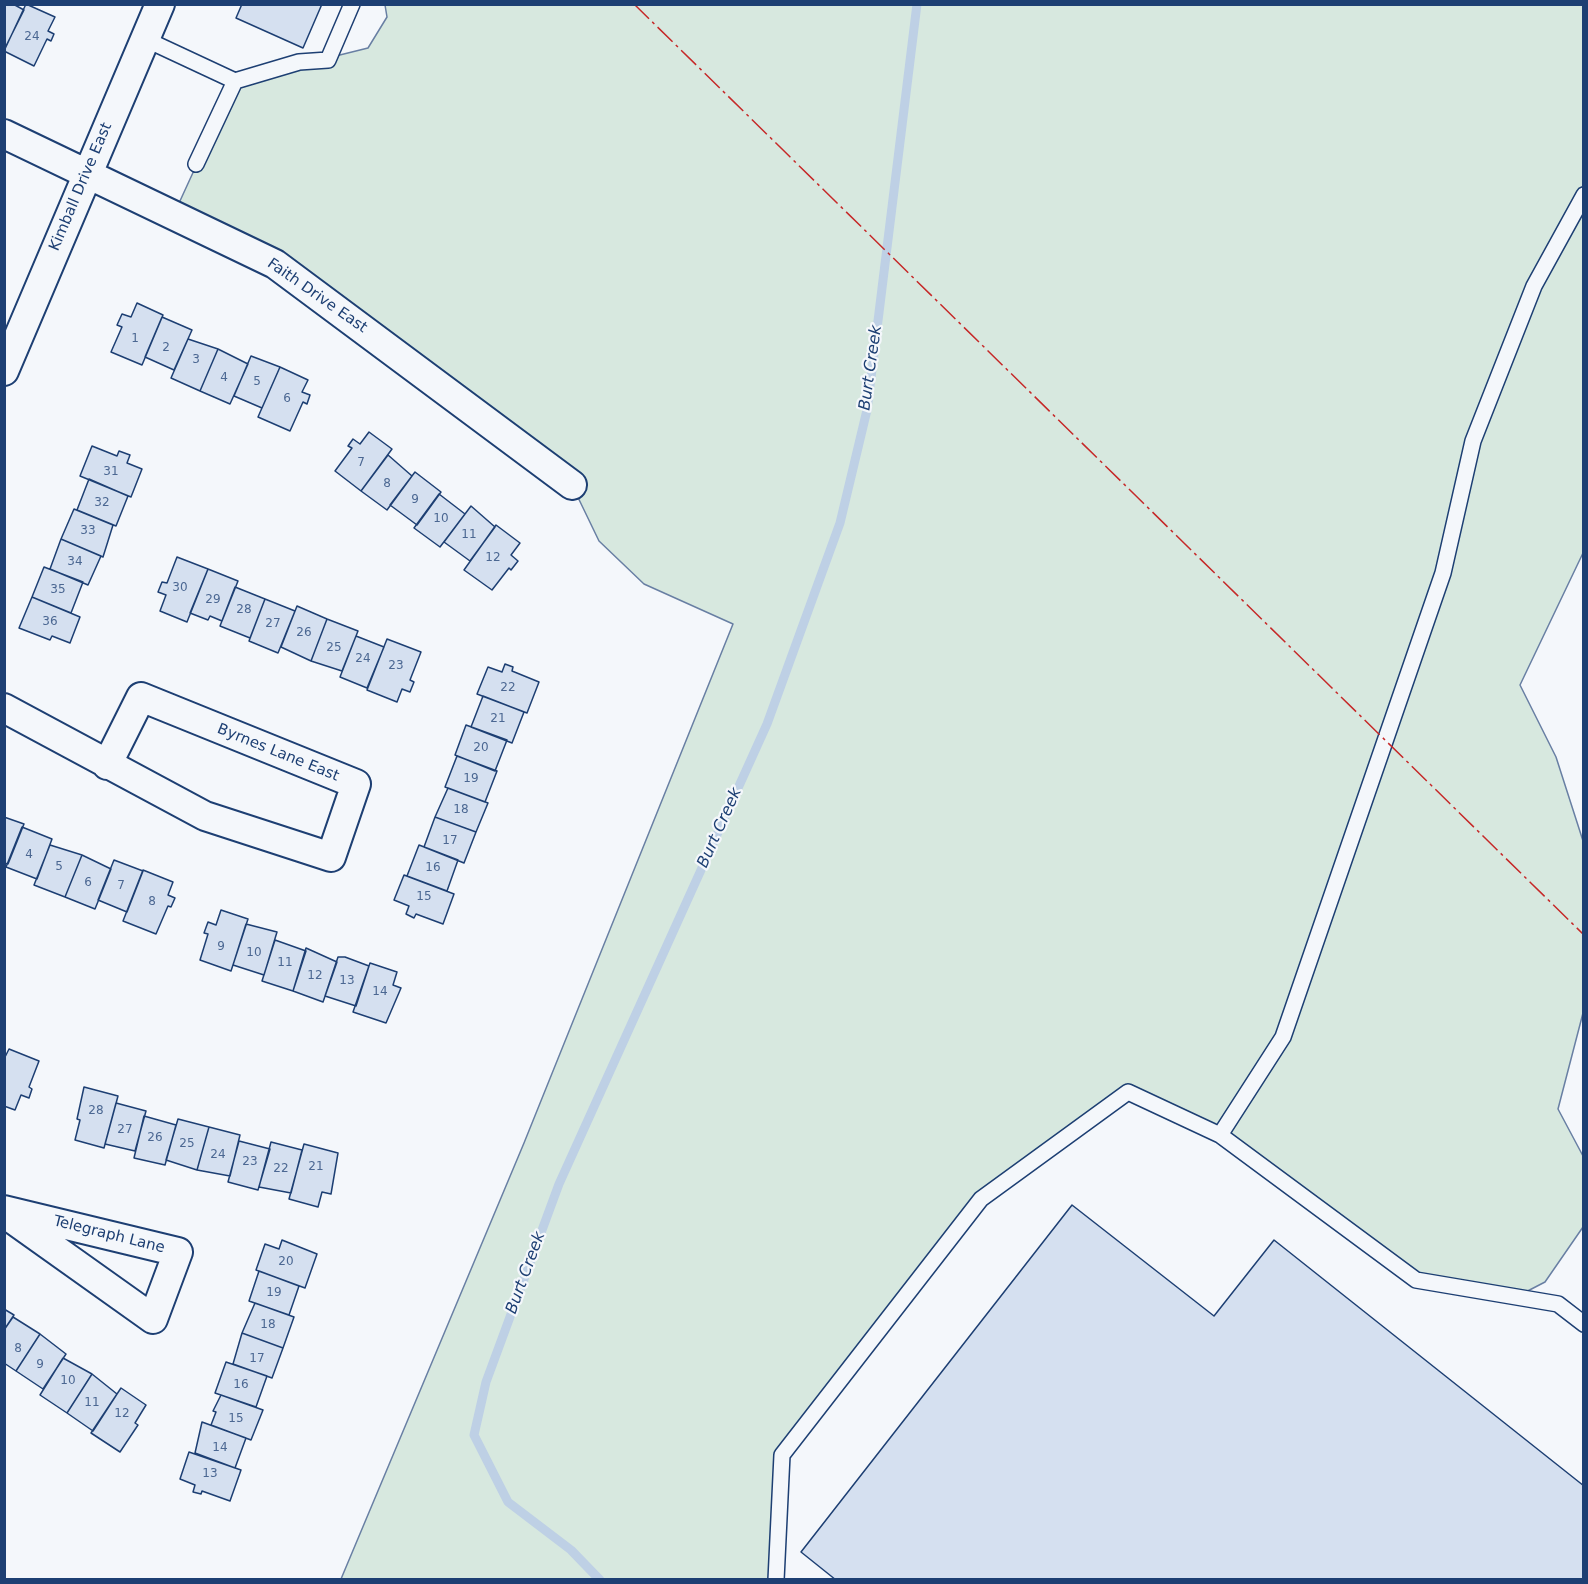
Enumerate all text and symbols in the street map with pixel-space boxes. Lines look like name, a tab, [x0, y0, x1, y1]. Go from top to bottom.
house number: 24	[24, 30, 40, 44]
street label: Kimball Drive East	[46, 120, 116, 254]
street label: Faith Drive East	[264, 255, 370, 337]
water label: Burt Creek	[856, 324, 886, 412]
house number: 1	[131, 332, 139, 346]
house number: 2	[162, 341, 170, 355]
house number: 3	[192, 353, 200, 367]
house number: 4	[220, 371, 228, 385]
house number: 5	[253, 375, 261, 389]
house number: 6	[283, 392, 291, 406]
house number: 7	[357, 456, 365, 470]
house number: 31	[103, 465, 119, 479]
house number: 8	[383, 477, 391, 491]
house number: 9	[411, 493, 419, 507]
house number: 32	[94, 496, 110, 510]
house number: 10	[433, 512, 449, 526]
house number: 33	[80, 524, 96, 538]
house number: 11	[461, 528, 477, 542]
house number: 12	[485, 551, 501, 565]
house number: 34	[67, 555, 83, 569]
house number: 30	[172, 581, 188, 595]
house number: 35	[50, 583, 66, 597]
house number: 29	[205, 593, 221, 607]
house number: 28	[236, 603, 252, 617]
house number: 36	[42, 615, 58, 629]
house number: 27	[265, 617, 281, 631]
house number: 26	[296, 626, 312, 640]
house number: 25	[326, 641, 342, 655]
house number: 24	[355, 652, 371, 666]
house number: 23	[388, 659, 404, 673]
house number: 22	[500, 681, 516, 695]
house number: 21	[490, 712, 506, 726]
street label: Byrnes Lane East	[214, 720, 342, 786]
house number: 20	[473, 741, 489, 755]
house number: 19	[463, 772, 479, 786]
water label: Burt Creek	[694, 785, 746, 871]
house number: 18	[453, 803, 469, 817]
house number: 17	[442, 834, 458, 848]
house number: 4	[25, 848, 33, 862]
house number: 5	[55, 860, 63, 874]
house number: 16	[425, 861, 441, 875]
house number: 6	[84, 876, 92, 890]
house number: 7	[117, 879, 125, 893]
house number: 15	[416, 890, 432, 904]
house number: 8	[148, 895, 156, 909]
house number: 9	[217, 940, 225, 954]
house number: 10	[246, 946, 262, 960]
house number: 11	[277, 956, 293, 970]
house number: 12	[307, 969, 323, 983]
house number: 13	[339, 974, 355, 988]
house number: 14	[372, 985, 388, 999]
house number: 28	[88, 1104, 104, 1118]
house number: 27	[117, 1123, 133, 1137]
house number: 26	[147, 1131, 163, 1145]
house number: 25	[179, 1137, 195, 1151]
house number: 24	[210, 1148, 226, 1162]
house number: 23	[242, 1155, 258, 1169]
house number: 21	[308, 1160, 324, 1174]
house number: 22	[273, 1162, 289, 1176]
street label: Telegraph Lane	[51, 1212, 167, 1258]
water label: Burt Creek	[502, 1229, 550, 1317]
house number: 20	[278, 1255, 294, 1269]
house number: 19	[266, 1286, 282, 1300]
house number: 18	[260, 1318, 276, 1332]
house number: 8	[14, 1342, 22, 1356]
house number: 17	[249, 1352, 265, 1366]
house number: 9	[36, 1358, 44, 1372]
house number: 10	[60, 1374, 76, 1388]
house number: 16	[233, 1378, 249, 1392]
house number: 11	[84, 1396, 100, 1410]
house number: 12	[114, 1407, 130, 1421]
house number: 15	[228, 1412, 244, 1426]
house number: 14	[212, 1441, 228, 1455]
house number: 13	[202, 1467, 218, 1481]

